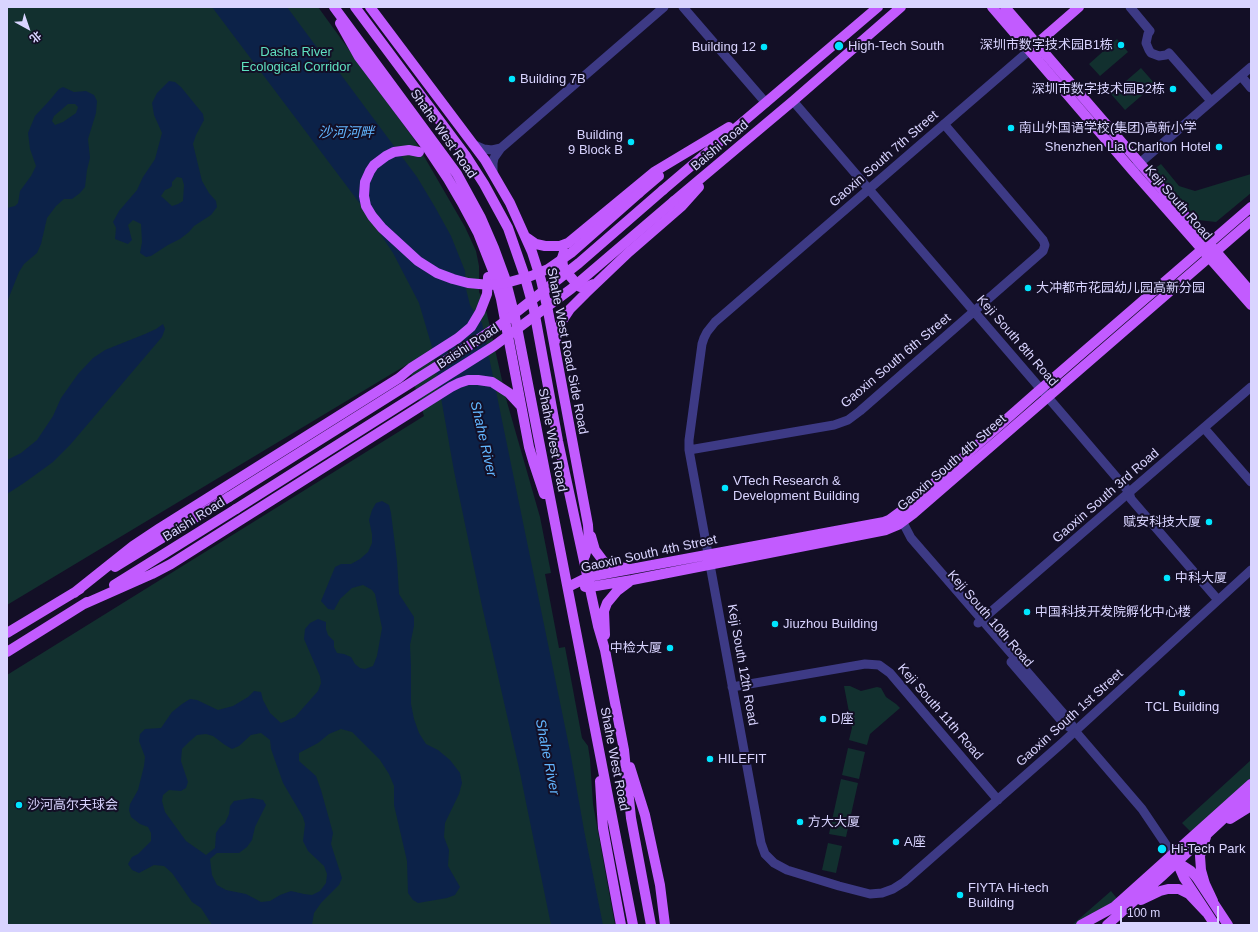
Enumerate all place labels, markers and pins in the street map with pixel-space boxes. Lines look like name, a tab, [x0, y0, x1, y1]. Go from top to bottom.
place label: 深圳市数字技术园B1栋	[980, 37, 1113, 53]
place label: High-Tech South	[848, 38, 944, 54]
place label: Building 12	[692, 39, 756, 55]
marker: High-Tech South	[833, 40, 845, 52]
marker: 深圳市数字技术园B1栋	[1116, 40, 1126, 50]
marker: Building 12	[759, 42, 769, 52]
place label: Building 7B	[520, 71, 586, 87]
marker: Building 7B	[507, 74, 517, 84]
place label: 深圳市数字技术园B2栋	[1032, 81, 1165, 97]
marker: 深圳市数字技术园B2栋	[1168, 84, 1178, 94]
place label: 南山外国语学校(集团)高新小学	[1019, 120, 1197, 136]
marker: 南山外国语学校(集团)高新小学	[1006, 123, 1016, 133]
place label: Building 9 Block B	[568, 127, 623, 158]
marker: Building 9 Block B	[626, 137, 636, 147]
place label: Shenzhen Lia Charlton Hotel	[1045, 139, 1211, 155]
marker: Shenzhen Lia Charlton Hotel	[1214, 142, 1224, 152]
place label: 大冲都市花园幼儿园高新分园	[1036, 280, 1205, 296]
marker: 大冲都市花园幼儿园高新分园	[1023, 283, 1033, 293]
place label: VTech Research & Development Building	[733, 473, 859, 504]
marker: VTech Research & Development Building	[720, 483, 730, 493]
place label: 赋安科技大厦	[1123, 514, 1201, 530]
marker: 赋安科技大厦	[1204, 517, 1214, 527]
place label: 中科大厦	[1175, 570, 1227, 586]
marker: 中科大厦	[1162, 573, 1172, 583]
place label: 中国科技开发院孵化中心楼	[1035, 604, 1191, 620]
marker: 中国科技开发院孵化中心楼	[1022, 607, 1032, 617]
place label: Jiuzhou Building	[783, 616, 878, 632]
marker: Jiuzhou Building	[770, 619, 780, 629]
place label: 中检大厦	[610, 640, 662, 656]
marker: 中检大厦	[665, 643, 675, 653]
marker: TCL Building	[1177, 688, 1187, 698]
place label: TCL Building	[1145, 699, 1219, 715]
place label: D座	[831, 711, 853, 727]
marker: D座	[818, 714, 828, 724]
place label: HILEFIT	[718, 751, 766, 767]
marker: HILEFIT	[705, 754, 715, 764]
place label: 沙河高尔夫球会	[27, 797, 118, 813]
marker: 沙河高尔夫球会	[14, 800, 24, 810]
place label: 方大大厦	[808, 814, 860, 830]
marker: 方大大厦	[795, 817, 805, 827]
place label: A座	[904, 834, 926, 850]
marker: A座	[891, 837, 901, 847]
place label: Hi-Tech Park	[1171, 841, 1245, 857]
marker: Hi-Tech Park	[1156, 843, 1168, 855]
place label: FIYTA Hi-tech Building	[968, 880, 1049, 911]
marker: FIYTA Hi-tech Building	[955, 890, 965, 900]

